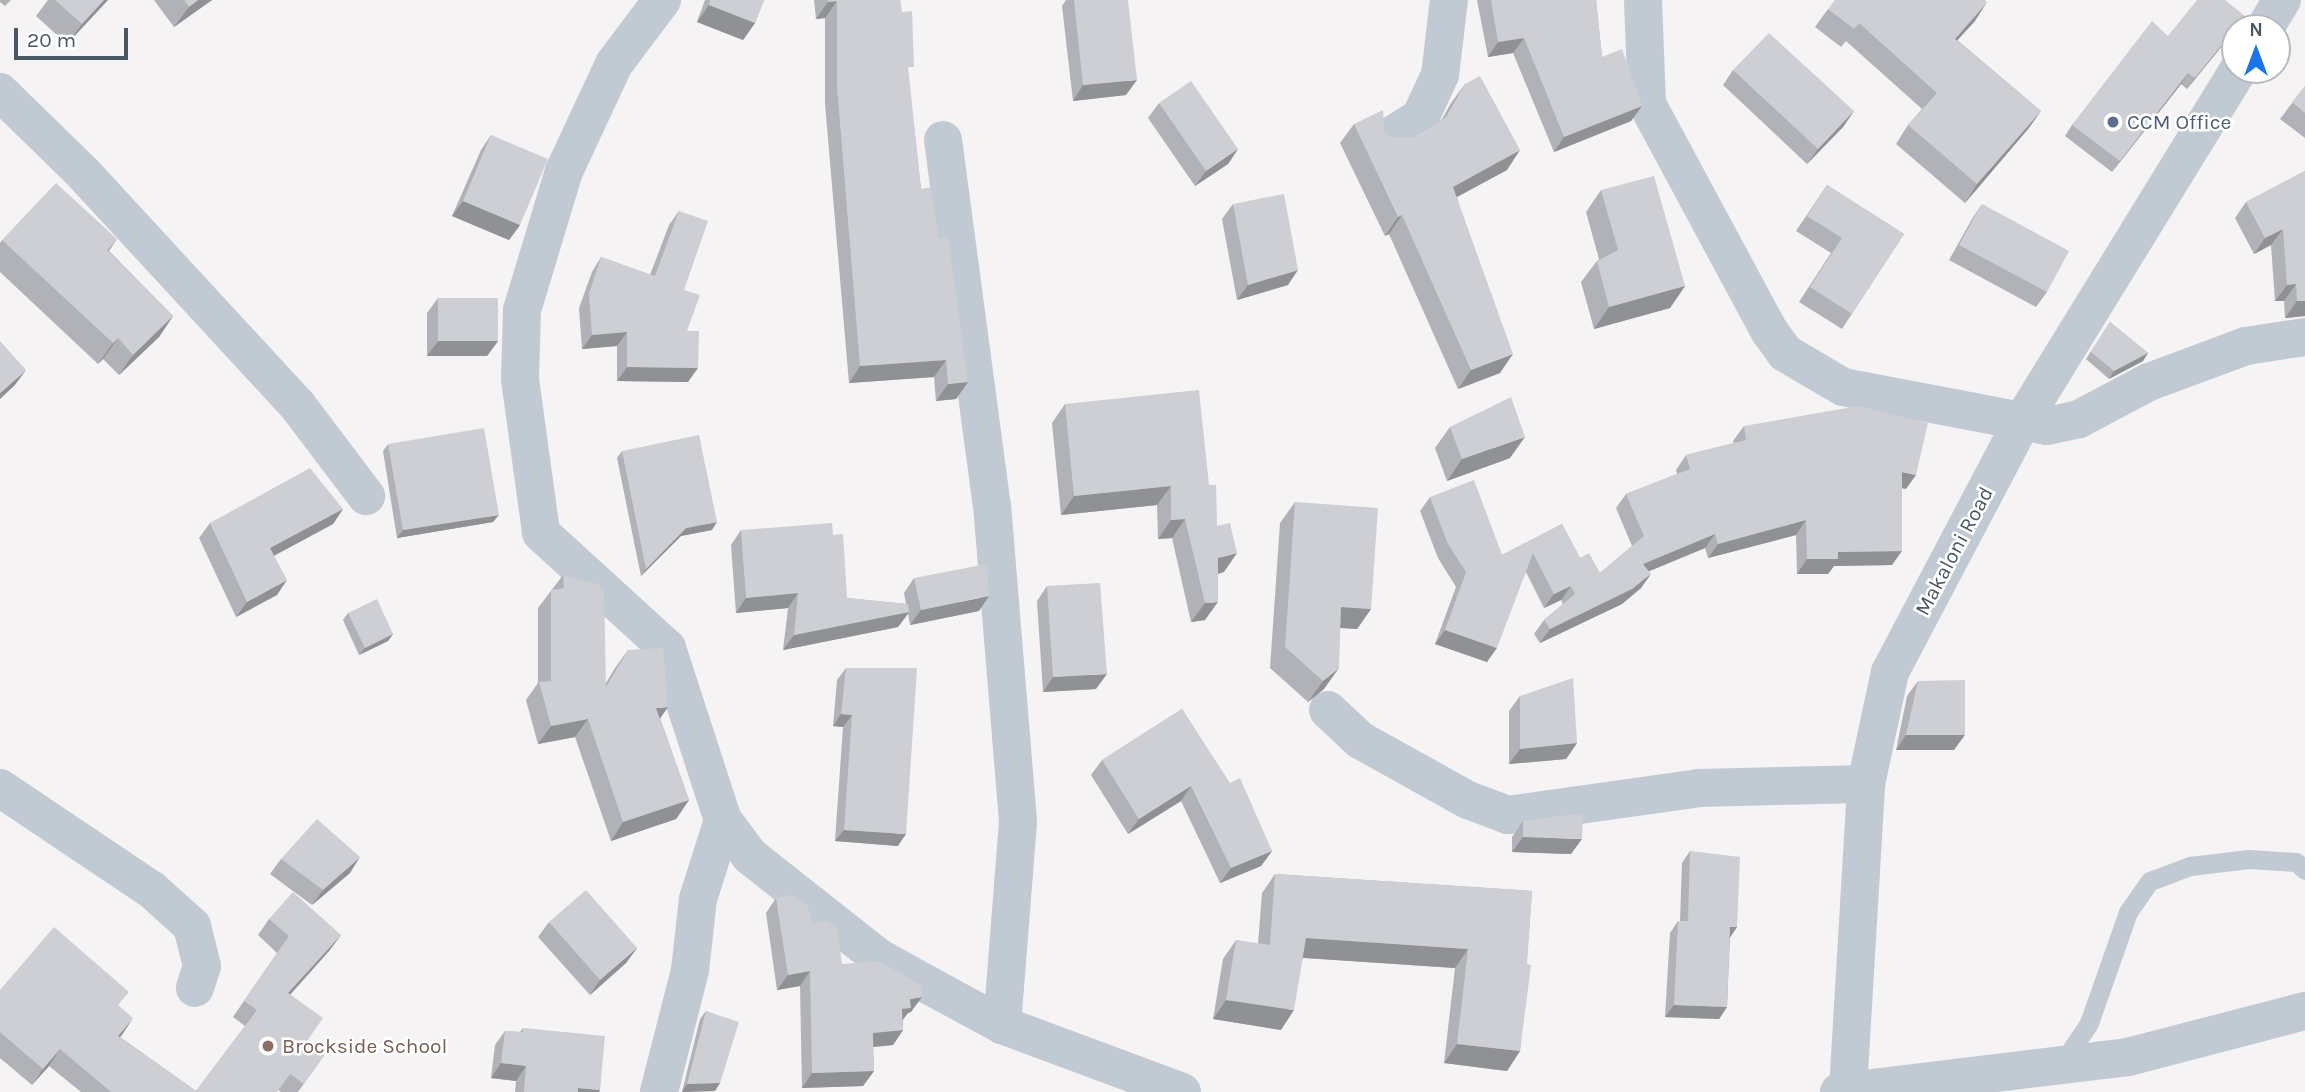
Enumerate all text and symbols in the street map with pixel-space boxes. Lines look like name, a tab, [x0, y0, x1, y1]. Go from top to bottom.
scale bar	[18, 14, 131, 58]
north arrow	[2221, 14, 2291, 84]
text: N	[2249, 19, 2263, 41]
text: 20 m	[27, 28, 76, 52]
place label: CCM Office	[2127, 109, 2231, 135]
marker: CCM Office	[2105, 114, 2121, 130]
street label: Makaloni Road	[1909, 482, 1999, 620]
place label: Brockside School	[282, 1033, 447, 1059]
marker: Brockside School	[260, 1038, 276, 1054]

